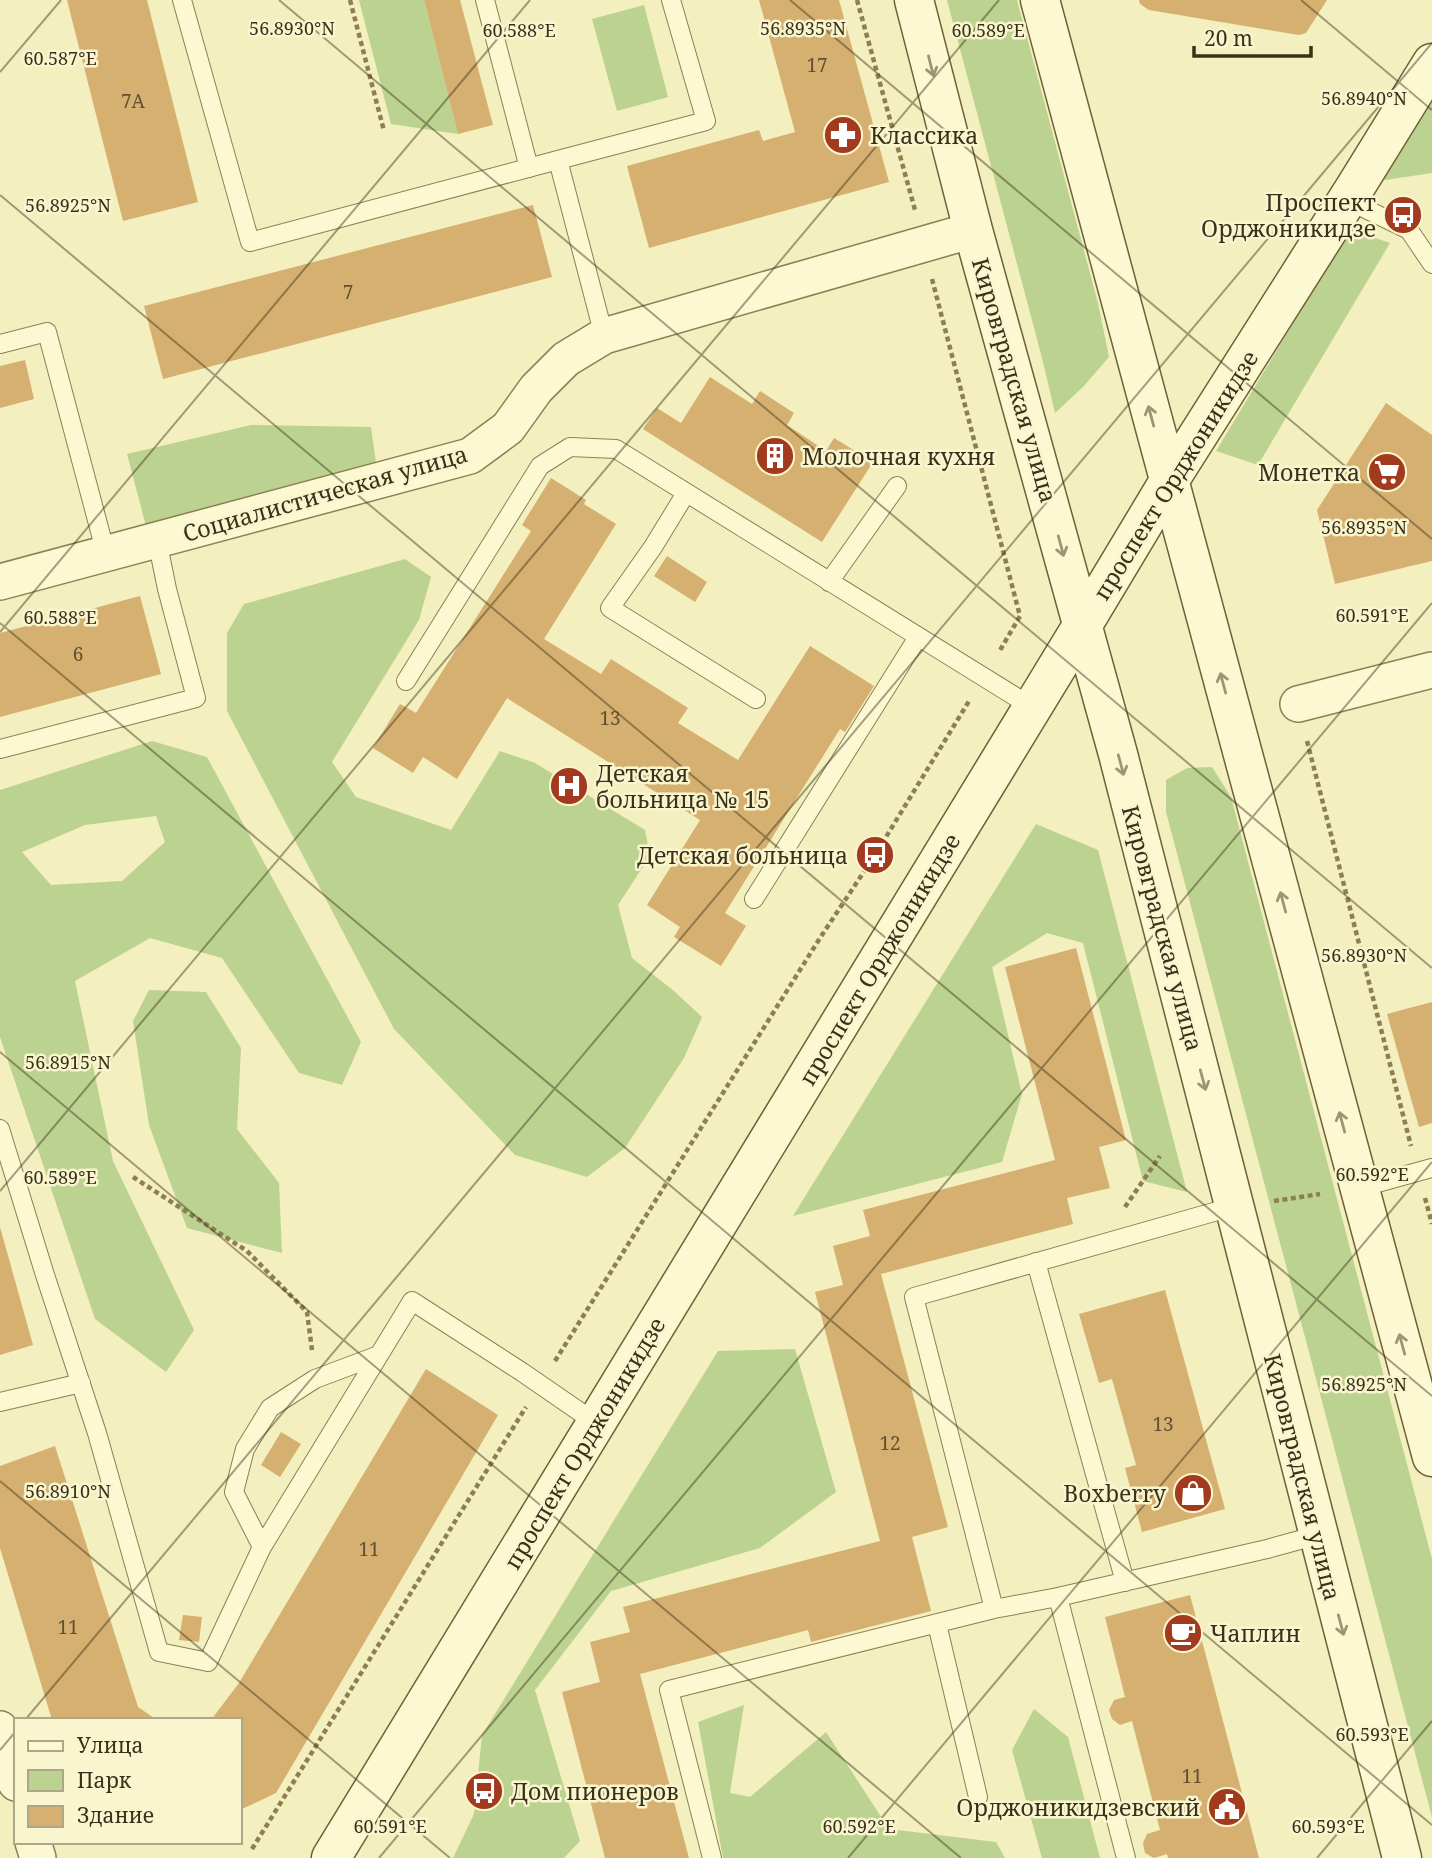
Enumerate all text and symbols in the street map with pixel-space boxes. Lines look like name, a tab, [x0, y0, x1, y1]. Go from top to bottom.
scale bar	[1194, 14, 1311, 58]
text: 56.8930°N	[249, 16, 335, 40]
text: 56.8935°N	[760, 16, 846, 40]
text: 60.588°E	[482, 18, 556, 42]
text: 60.589°E	[951, 18, 1025, 42]
text: 20 m	[1204, 24, 1253, 52]
text: 60.587°E	[23, 46, 97, 70]
house number: 17	[806, 52, 828, 78]
one-way arrow	[925, 54, 938, 77]
text: 56.8940°N	[1321, 86, 1407, 110]
house number: 7А	[121, 88, 146, 114]
pharmacy icon: Классика	[822, 114, 864, 156]
place label: Классика	[870, 119, 978, 151]
place label: Проспект Орджоникидзе	[1201, 186, 1376, 244]
text: 56.8925°N	[25, 193, 111, 217]
bus stop icon: Проспект Орджоникидзе	[1382, 194, 1424, 236]
street label: Кировградская улица	[965, 254, 1065, 506]
house number: 7	[343, 279, 353, 305]
street label: проспект Орджоникидзе	[1085, 344, 1265, 606]
one-way arrow	[1144, 405, 1157, 427]
building icon: Молочная кухня	[754, 435, 796, 477]
street label: Социалистическая улица	[179, 437, 471, 549]
place label: Молочная кухня	[802, 440, 995, 472]
supermarket icon: Монетка	[1366, 451, 1408, 493]
place label: Монетка	[1258, 456, 1360, 488]
text: 56.8935°N	[1321, 515, 1407, 539]
one-way arrow	[1055, 534, 1068, 556]
text: 60.591°E	[1335, 603, 1409, 627]
text: 60.588°E	[23, 605, 97, 629]
house number: 6	[73, 641, 83, 667]
one-way arrow	[1216, 672, 1229, 694]
house number: 13	[599, 705, 621, 731]
one-way arrow	[1115, 753, 1128, 776]
place label: Детская больница № 15	[596, 757, 770, 815]
hospital icon: Детская больница № 15	[548, 765, 590, 807]
street label: Кировградская улица	[1115, 801, 1211, 1055]
street label: проспект Орджоникидзе	[791, 827, 967, 1091]
bus stop icon: Детская больница	[854, 834, 896, 876]
place label: Детская больница	[637, 839, 848, 871]
one-way arrow	[1275, 891, 1288, 913]
text: 56.8930°N	[1321, 943, 1407, 967]
text: 56.8915°N	[25, 1050, 111, 1074]
one-way arrow	[1197, 1069, 1210, 1091]
one-way arrow	[1335, 1111, 1348, 1134]
text: 60.592°E	[1335, 1162, 1409, 1186]
text: 60.589°E	[23, 1165, 97, 1189]
street label: проспект Орджоникидзе	[496, 1311, 672, 1575]
one-way arrow	[1394, 1333, 1407, 1355]
street label: Кировградская улица	[1257, 1350, 1349, 1604]
text: 56.8925°N	[1321, 1372, 1407, 1396]
house number: 13	[1152, 1411, 1174, 1437]
house number: 12	[879, 1430, 901, 1456]
shop icon: Boxberry	[1172, 1472, 1214, 1514]
place label: Boxberry	[1063, 1477, 1166, 1509]
text: 56.8910°N	[25, 1479, 111, 1503]
house number: 11	[358, 1536, 380, 1562]
cafe icon: Чаплин	[1162, 1612, 1204, 1654]
one-way arrow	[1335, 1613, 1348, 1636]
house number: 11	[57, 1614, 79, 1640]
place label: Чаплин	[1210, 1617, 1301, 1649]
legend	[14, 1718, 242, 1844]
text: 60.593°E	[1335, 1722, 1409, 1746]
text: Улица	[77, 1731, 144, 1759]
house number: 11	[1181, 1763, 1203, 1789]
text: Парк	[77, 1766, 132, 1794]
bus stop icon: Дом пионеров	[463, 1770, 505, 1812]
place label: Дом пионеров	[511, 1775, 679, 1807]
public building icon: Орджоникидзевский	[1206, 1786, 1248, 1828]
place label: Орджоникидзевский	[956, 1791, 1200, 1823]
text: Здание	[77, 1801, 154, 1829]
text: 60.591°E	[353, 1814, 427, 1838]
text: 60.592°E	[822, 1814, 896, 1838]
text: 60.593°E	[1291, 1814, 1365, 1838]

